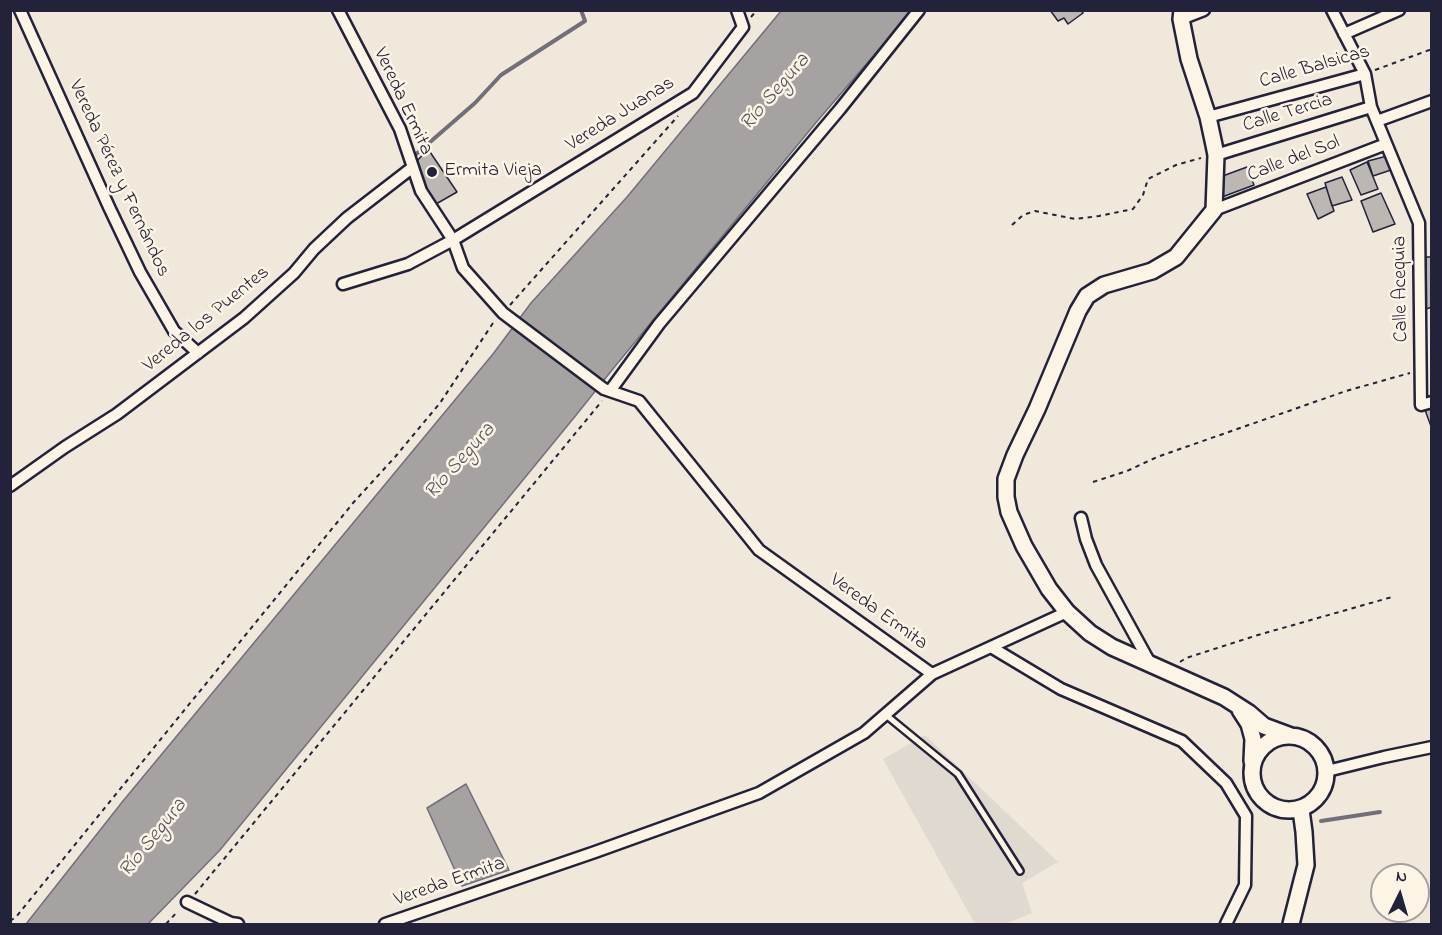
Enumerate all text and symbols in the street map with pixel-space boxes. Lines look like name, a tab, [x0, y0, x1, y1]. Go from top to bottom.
street label: Calle Balsicas	[1257, 41, 1373, 95]
street label: Vereda Ermita	[367, 45, 437, 159]
water label: Río Segura	[736, 49, 816, 137]
street label: Vereda Juanas	[562, 72, 680, 158]
street label: Vereda Pérez y Fernándos	[62, 77, 174, 281]
street label: Calle Tercia	[1240, 89, 1336, 139]
street label: Calle del Sol	[1244, 131, 1344, 189]
place label: Ermita Vieja	[444, 160, 542, 184]
marker: Ermita Vieja	[425, 165, 439, 179]
street label: Calle Acequia	[1389, 235, 1415, 343]
street label: Vereda los Puentes	[139, 262, 275, 378]
water label: Río Segura	[420, 419, 502, 505]
street label: Vereda Ermita	[824, 569, 932, 657]
water label: Río Segura	[115, 795, 193, 883]
street label: Vereda Ermita	[391, 853, 509, 913]
north arrow	[1370, 863, 1430, 923]
text: N	[1395, 865, 1408, 889]

